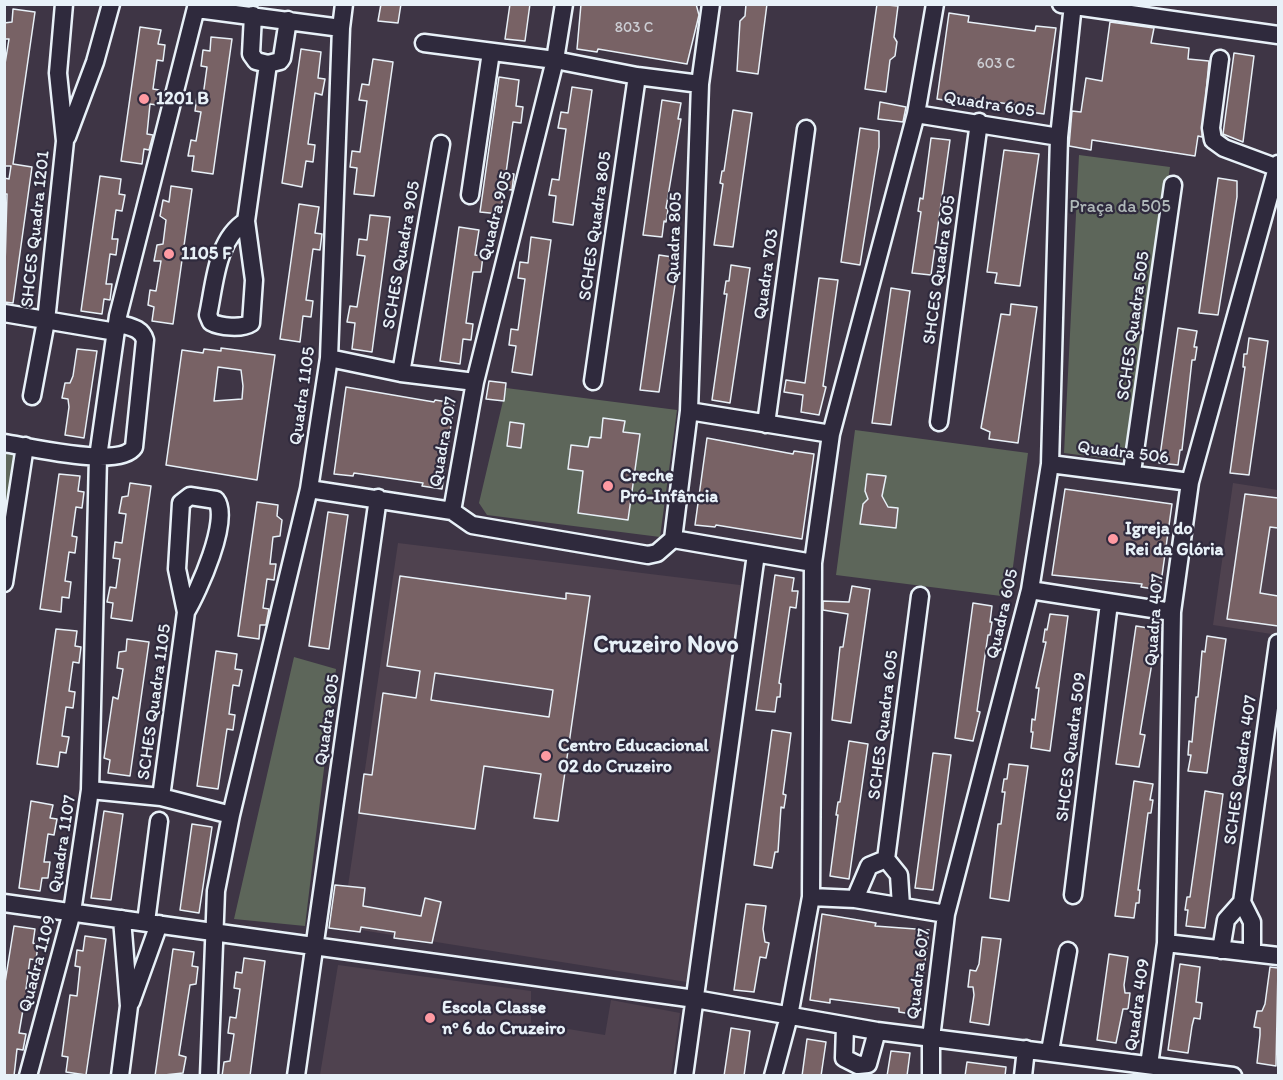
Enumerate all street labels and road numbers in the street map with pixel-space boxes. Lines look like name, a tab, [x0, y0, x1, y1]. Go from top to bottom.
street label: Quadra 605	[942, 87, 1036, 123]
street label: SHCES Quadra 1201	[17, 150, 55, 308]
street label: SCHES Quadra 805	[575, 150, 617, 302]
street label: Quadra 905	[474, 169, 518, 263]
street label: SCHES Quadra 905	[378, 179, 426, 331]
street label: Quadra 805	[663, 191, 687, 285]
street label: SHCES Quadra 605	[919, 194, 961, 346]
street label: Quadra 703	[750, 227, 784, 321]
street label: SCHES Quadra 505	[1113, 250, 1155, 402]
street label: Quadra 1105	[285, 345, 321, 447]
street label: Quadra 907	[425, 395, 463, 489]
street label: Quadra 506	[1076, 437, 1170, 469]
street label: Quadra 605	[982, 567, 1024, 661]
street label: Quadra 407	[1141, 573, 1169, 667]
street label: SCHES Quadra 1105	[133, 623, 177, 781]
street label: SCHES Quadra 605	[864, 649, 904, 801]
street label: SHCES Quadra 509	[1052, 671, 1092, 823]
street label: Quadra 805	[311, 673, 345, 767]
street label: SCHES Quadra 407	[1220, 694, 1262, 846]
street label: Quadra 1107	[45, 794, 81, 894]
street label: Quadra 1109	[15, 913, 61, 1015]
street label: Quadra 607	[903, 927, 935, 1021]
street label: Quadra 409	[1121, 957, 1155, 1053]

